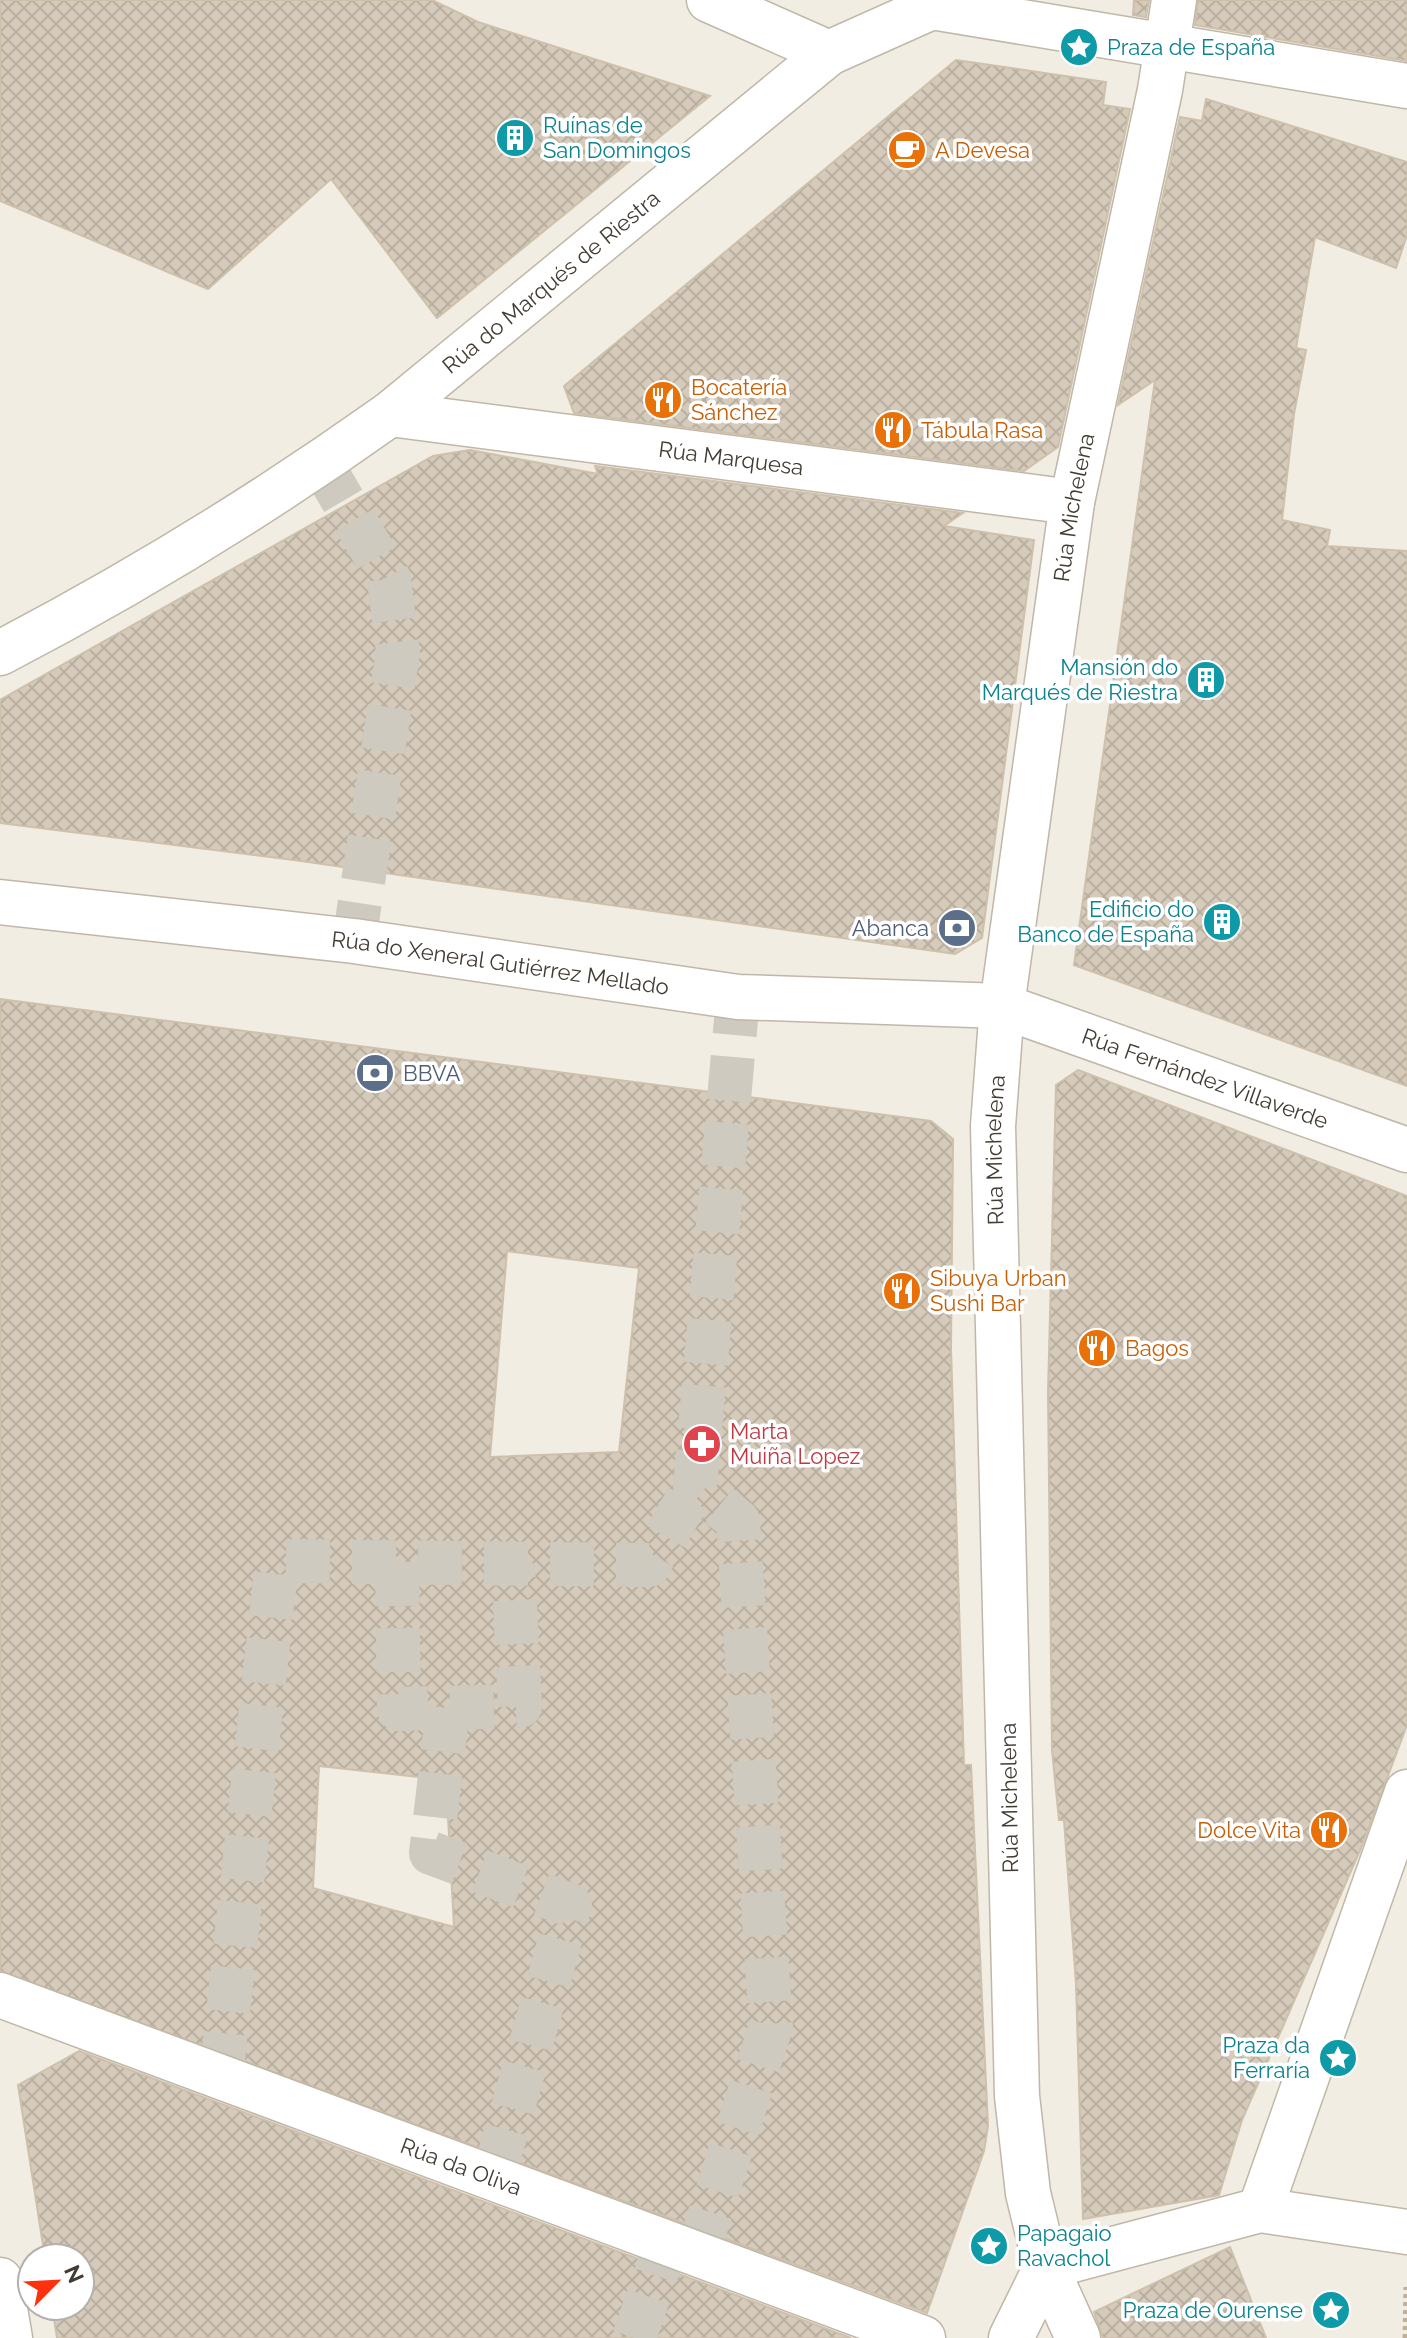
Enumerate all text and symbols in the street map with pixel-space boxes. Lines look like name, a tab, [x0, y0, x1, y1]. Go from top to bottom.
place icon: Praza de España	[1058, 26, 1100, 68]
place label: Praza de España	[1107, 34, 1275, 60]
place label: Ruínas de San Domingos	[543, 112, 691, 163]
building icon: Ruínas de San Domingos	[494, 117, 536, 159]
cafe icon: A Devesa	[886, 129, 928, 171]
place label: A Devesa	[935, 137, 1030, 163]
street label: Rúa do Marqués de Riestra	[437, 185, 665, 379]
place label: Bocatería Sánchez	[691, 374, 787, 425]
restaurant icon: Bocatería Sánchez	[642, 379, 684, 421]
restaurant icon: Tábula Rasa	[872, 409, 914, 451]
place label: Tábula Rasa	[921, 417, 1043, 443]
street label: Rúa Michelena	[1048, 431, 1099, 583]
street label: Rúa Marquesa	[657, 436, 805, 480]
place label: Mansión do Marqués de Riestra	[982, 654, 1178, 705]
building icon: Mansión do Marqués de Riestra	[1185, 659, 1227, 701]
place label: Edificio do Banco de España	[1017, 896, 1194, 947]
building icon: Edificio do Banco de España	[1201, 901, 1243, 943]
bank icon: Abanca	[936, 907, 978, 949]
place label: Abanca	[852, 915, 929, 941]
street label: Rúa do Xeneral Gutiérrez Mellado	[330, 926, 671, 1000]
street label: Rúa Fernández Villaverde	[1079, 1023, 1332, 1134]
bank icon: BBVA	[354, 1052, 396, 1094]
place label: BBVA	[403, 1060, 460, 1086]
street label: Rúa Michelena	[980, 1074, 1010, 1226]
place label: Sibuya Urban Sushi Bar	[930, 1265, 1067, 1316]
restaurant icon: Sibuya Urban Sushi Bar	[881, 1270, 923, 1312]
restaurant icon: Bagos	[1076, 1327, 1118, 1369]
place label: Bagos	[1125, 1335, 1189, 1361]
place label: Marta Muiña Lopez	[730, 1418, 861, 1469]
pharmacy icon: Marta Muiña Lopez	[681, 1423, 723, 1465]
street label: Rúa Michelena	[995, 1723, 1023, 1873]
restaurant icon: Dolce Vita	[1308, 1809, 1350, 1851]
place label: Dolce Vita	[1197, 1817, 1301, 1843]
place label: Praza da Ferraría	[1223, 2032, 1310, 2083]
place icon: Praza da Ferraría	[1317, 2037, 1359, 2079]
street label: Rúa da Oliva	[397, 2132, 525, 2201]
place label: Papagaio Ravachol	[1017, 2220, 1112, 2271]
place icon: Papagaio Ravachol	[968, 2225, 1010, 2267]
north arrow	[16, 2242, 96, 2322]
text: N	[59, 2261, 90, 2287]
place icon: Praza de Ourense	[1310, 2289, 1352, 2331]
place label: Praza de Ourense	[1123, 2297, 1303, 2323]

